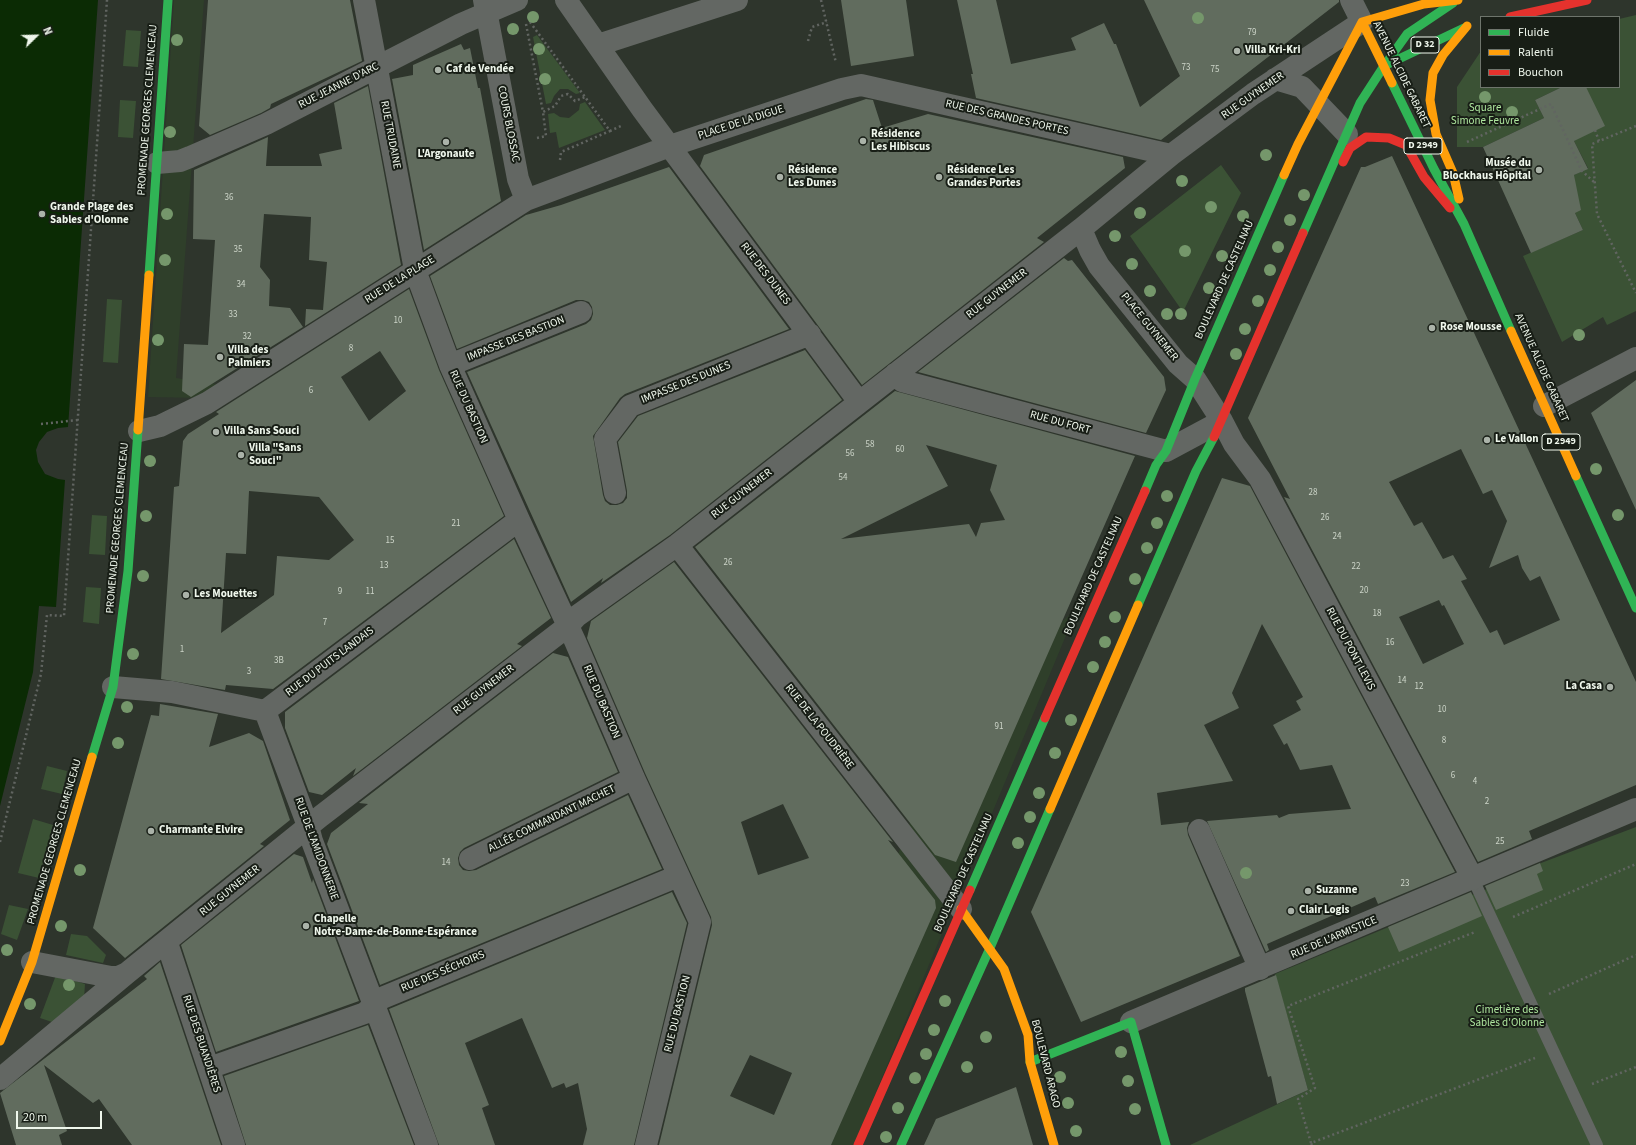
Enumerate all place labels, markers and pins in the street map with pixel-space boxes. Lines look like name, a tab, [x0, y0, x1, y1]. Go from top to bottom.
place label: Villa Kri-Kri	[1245, 44, 1300, 58]
marker: Villa Kri-Kri	[1232, 46, 1242, 56]
place label: Caf de Vendée	[446, 63, 514, 77]
marker: Caf de Vendée	[433, 65, 443, 75]
place label: Résidence Les Hibiscus	[871, 128, 930, 154]
marker: Résidence Les Hibiscus	[858, 136, 868, 146]
marker: L'Argonaute	[441, 137, 451, 147]
place label: L'Argonaute	[417, 148, 475, 162]
place label: Musée du Blockhaus Hôpital	[1443, 157, 1531, 183]
place label: Résidence Les Dunes	[788, 164, 837, 190]
place label: Résidence Les Grandes Portes	[947, 164, 1021, 190]
marker: Musée du Blockhaus Hôpital	[1534, 165, 1544, 175]
marker: Résidence Les Dunes	[775, 172, 785, 182]
marker: Résidence Les Grandes Portes	[934, 172, 944, 182]
place label: Grande Plage des Sables d'Olonne	[50, 201, 133, 227]
marker: Grande Plage des Sables d'Olonne	[37, 209, 47, 219]
place label: Rose Mousse	[1440, 321, 1502, 335]
marker: Rose Mousse	[1427, 323, 1437, 333]
place label: Villa des Palmiers	[228, 344, 270, 370]
marker: Villa des Palmiers	[215, 352, 225, 362]
place label: Villa Sans Souci	[224, 425, 299, 439]
marker: Villa Sans Souci	[211, 427, 221, 437]
place label: Le Vallon	[1495, 433, 1539, 447]
marker: Le Vallon	[1482, 435, 1492, 445]
place label: Villa "Sans Souci"	[249, 442, 301, 468]
marker: Villa "Sans Souci"	[236, 450, 246, 460]
place label: Les Mouettes	[194, 588, 257, 602]
marker: Les Mouettes	[181, 590, 191, 600]
place label: La Casa	[1565, 680, 1602, 694]
marker: La Casa	[1605, 682, 1615, 692]
place label: Charmante Elvire	[159, 824, 243, 838]
marker: Charmante Elvire	[146, 826, 156, 836]
place label: Suzanne	[1316, 884, 1357, 898]
marker: Suzanne	[1303, 886, 1313, 896]
place label: Clair Logis	[1299, 904, 1349, 918]
marker: Clair Logis	[1286, 906, 1296, 916]
place label: Chapelle Notre-Dame-de-Bonne-Espérance	[314, 913, 477, 939]
marker: Chapelle Notre-Dame-de-Bonne-Espérance	[301, 921, 311, 931]

